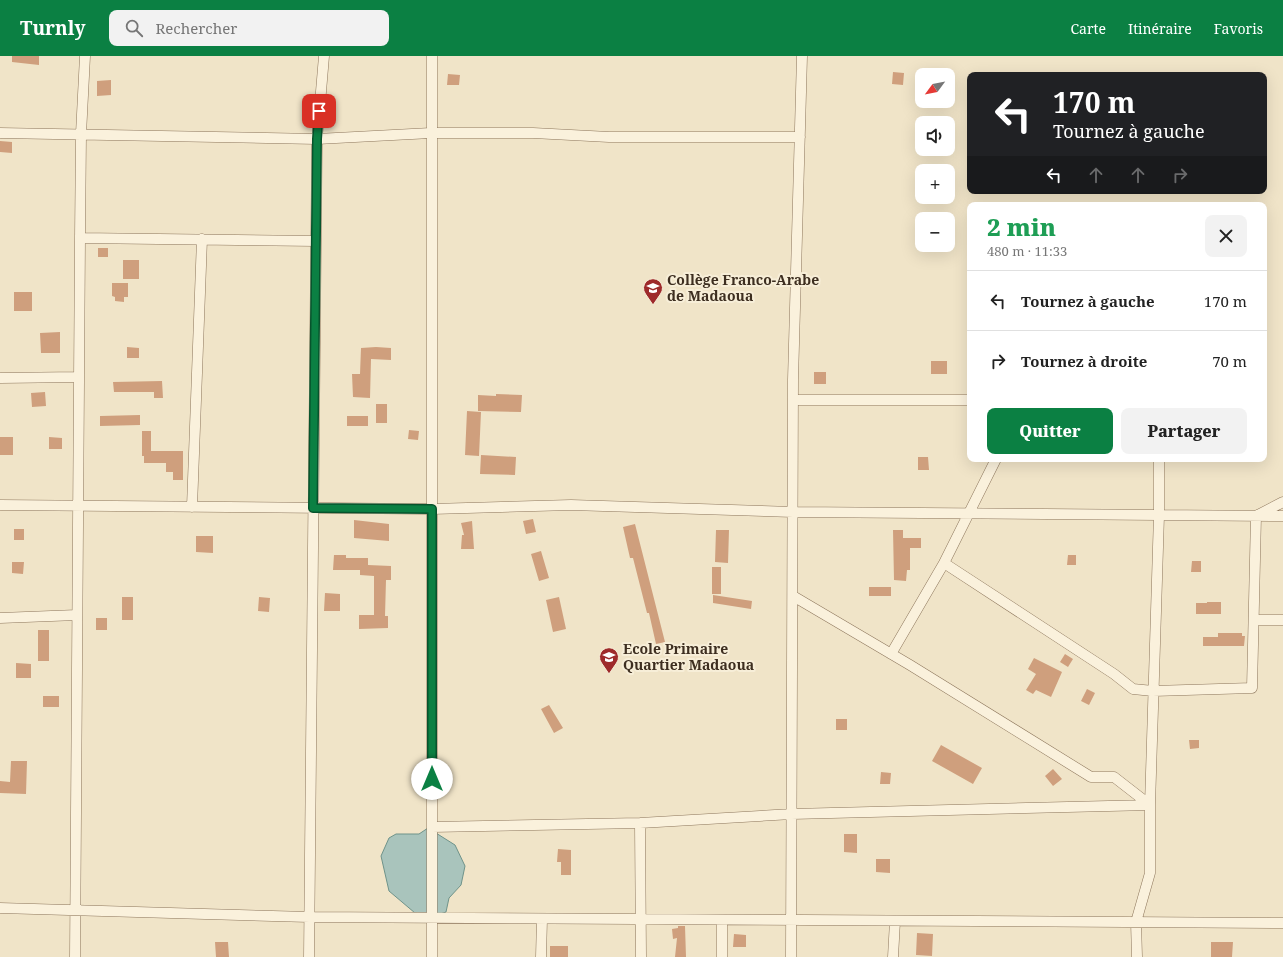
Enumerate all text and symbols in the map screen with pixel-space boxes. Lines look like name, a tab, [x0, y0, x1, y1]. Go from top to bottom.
search box	[109, 10, 389, 46]
text: Turnly	[20, 15, 85, 41]
icon: search	[123, 17, 145, 39]
text: Rechercher	[155, 18, 237, 38]
text: Carte	[1071, 19, 1106, 38]
text: Itinéraire	[1128, 19, 1192, 38]
text: Favoris	[1214, 19, 1263, 38]
north arrow	[915, 68, 955, 108]
map controls	[915, 68, 955, 252]
text: 170 m	[1053, 83, 1135, 121]
icon: left	[987, 88, 1039, 140]
pin	[302, 94, 336, 128]
icon: arrive	[308, 100, 330, 122]
button: sound	[915, 116, 955, 156]
text: Tournez à gauche	[1053, 119, 1205, 143]
button: +	[915, 164, 955, 204]
icon: left	[1043, 164, 1065, 186]
icon: ahead	[1085, 164, 1107, 186]
icon: ahead	[1127, 164, 1149, 186]
icon: right	[1169, 164, 1191, 186]
text: 2 min	[987, 210, 1056, 243]
button: −	[915, 212, 955, 252]
button: close	[1205, 215, 1247, 257]
text: 480 m · 11:33	[987, 242, 1067, 260]
place label: Collège Franco-Arabe de Madaoua	[667, 270, 819, 305]
school or university icon: Collège Franco-Arabe de Madaoua	[642, 277, 664, 305]
icon: left	[987, 290, 1009, 312]
text: Tournez à gauche	[1021, 291, 1155, 311]
text: 170 m	[1204, 291, 1247, 311]
icon: right	[987, 350, 1009, 372]
text: Tournez à droite	[1021, 351, 1147, 371]
text: 70 m	[1212, 351, 1247, 371]
button: Quitter	[987, 408, 1113, 454]
button: Partager	[1121, 408, 1247, 454]
place label: Ecole Primaire Quartier Madaoua	[623, 639, 754, 674]
school or university icon: Ecole Primaire Quartier Madaoua	[598, 646, 620, 674]
position arrow	[411, 758, 453, 800]

